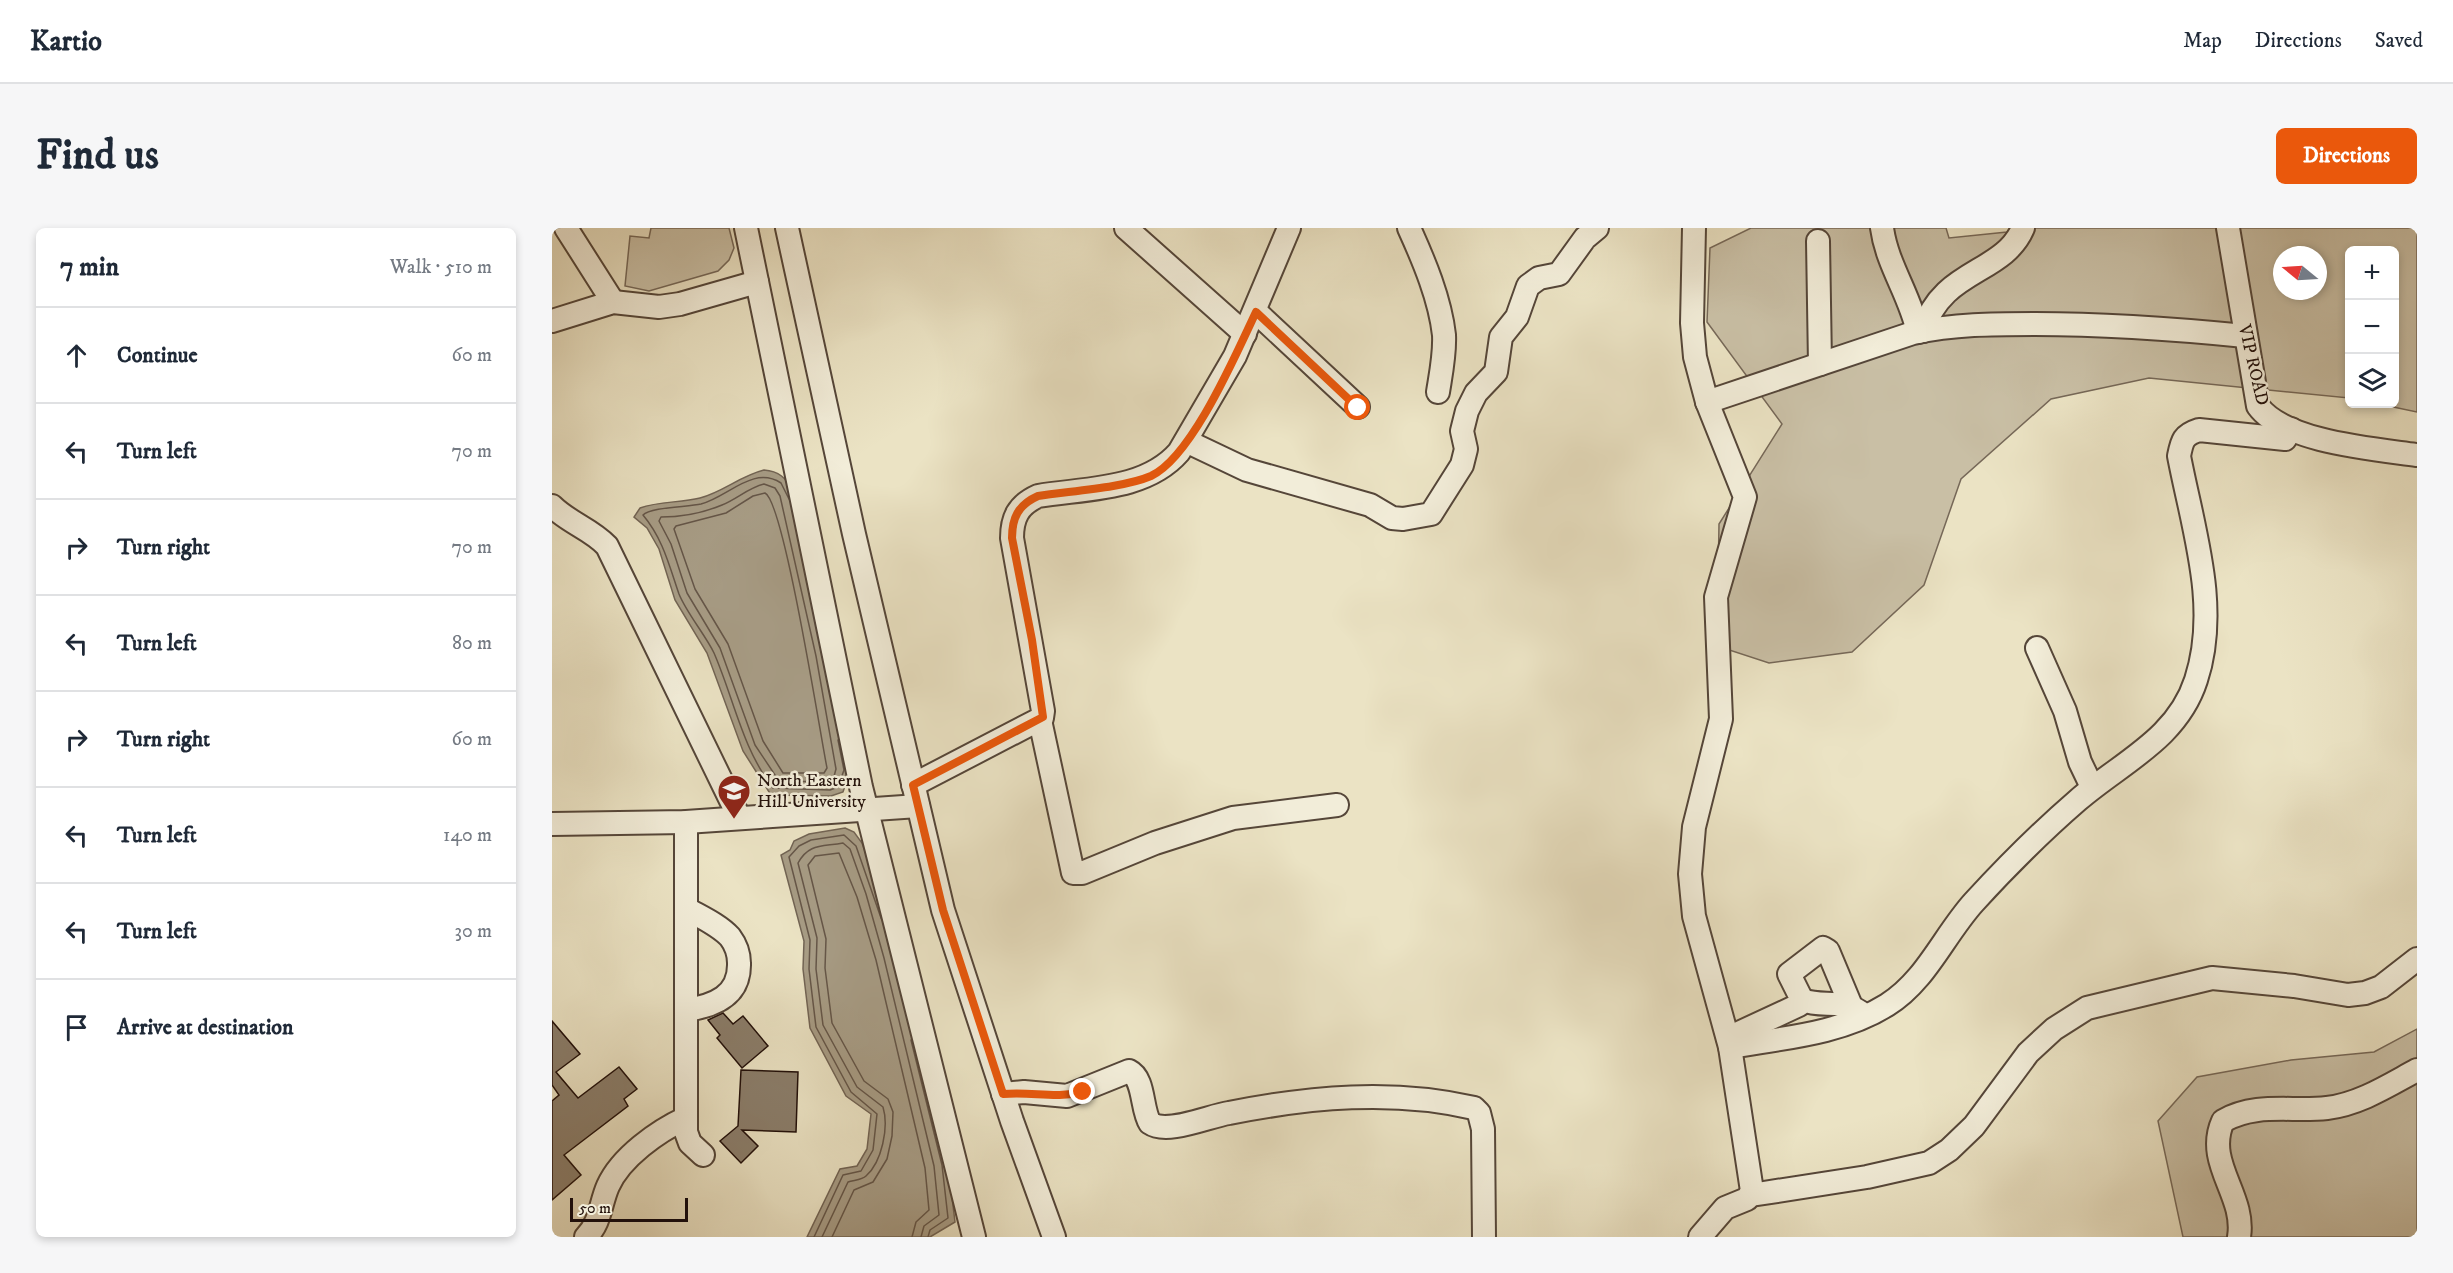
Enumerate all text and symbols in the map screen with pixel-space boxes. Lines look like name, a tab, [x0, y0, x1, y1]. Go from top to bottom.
text: Kartio	[30, 24, 102, 59]
text: Map	[2183, 28, 2222, 54]
text: Directions	[2255, 28, 2342, 54]
text: Saved	[2375, 28, 2423, 54]
button: Directions	[2276, 128, 2417, 184]
text: Find us	[36, 130, 159, 182]
north arrow	[2273, 246, 2327, 300]
map controls	[2345, 246, 2399, 408]
button: +	[2345, 246, 2399, 300]
text: 7 min	[60, 251, 119, 284]
text: Walk · 510 m	[390, 255, 492, 280]
button: −	[2345, 300, 2399, 354]
street label: VIP ROAD	[2233, 321, 2273, 408]
icon: ahead	[60, 339, 93, 372]
text: Continue	[117, 342, 198, 369]
text: 60 m	[452, 343, 492, 368]
button: layers	[2345, 354, 2399, 408]
route start	[1344, 394, 1370, 420]
icon: left	[60, 435, 93, 468]
text: Turn left	[117, 438, 197, 465]
text: 70 m	[451, 439, 492, 464]
icon: right	[60, 531, 93, 564]
text: Turn right	[117, 534, 210, 561]
text: 70 m	[451, 535, 492, 560]
icon: left	[60, 627, 93, 660]
text: Turn left	[117, 630, 197, 657]
text: 80 m	[452, 631, 492, 656]
icon: right	[60, 723, 93, 756]
text: Turn right	[117, 726, 210, 753]
text: 60 m	[452, 727, 492, 752]
place label: North Eastern Hill University	[757, 770, 866, 813]
school or university icon: North Eastern Hill University	[716, 773, 752, 820]
icon: left	[60, 819, 93, 852]
text: Turn left	[117, 822, 197, 849]
text: 140 m	[443, 823, 492, 848]
icon: left	[60, 915, 93, 948]
text: Turn left	[117, 918, 197, 945]
text: 30 m	[454, 919, 492, 944]
icon: arrive	[60, 1011, 93, 1044]
text: Arrive at destination	[117, 1014, 294, 1041]
route end	[1069, 1078, 1095, 1104]
scale bar	[570, 1195, 688, 1222]
text: 50 m	[579, 1198, 611, 1218]

